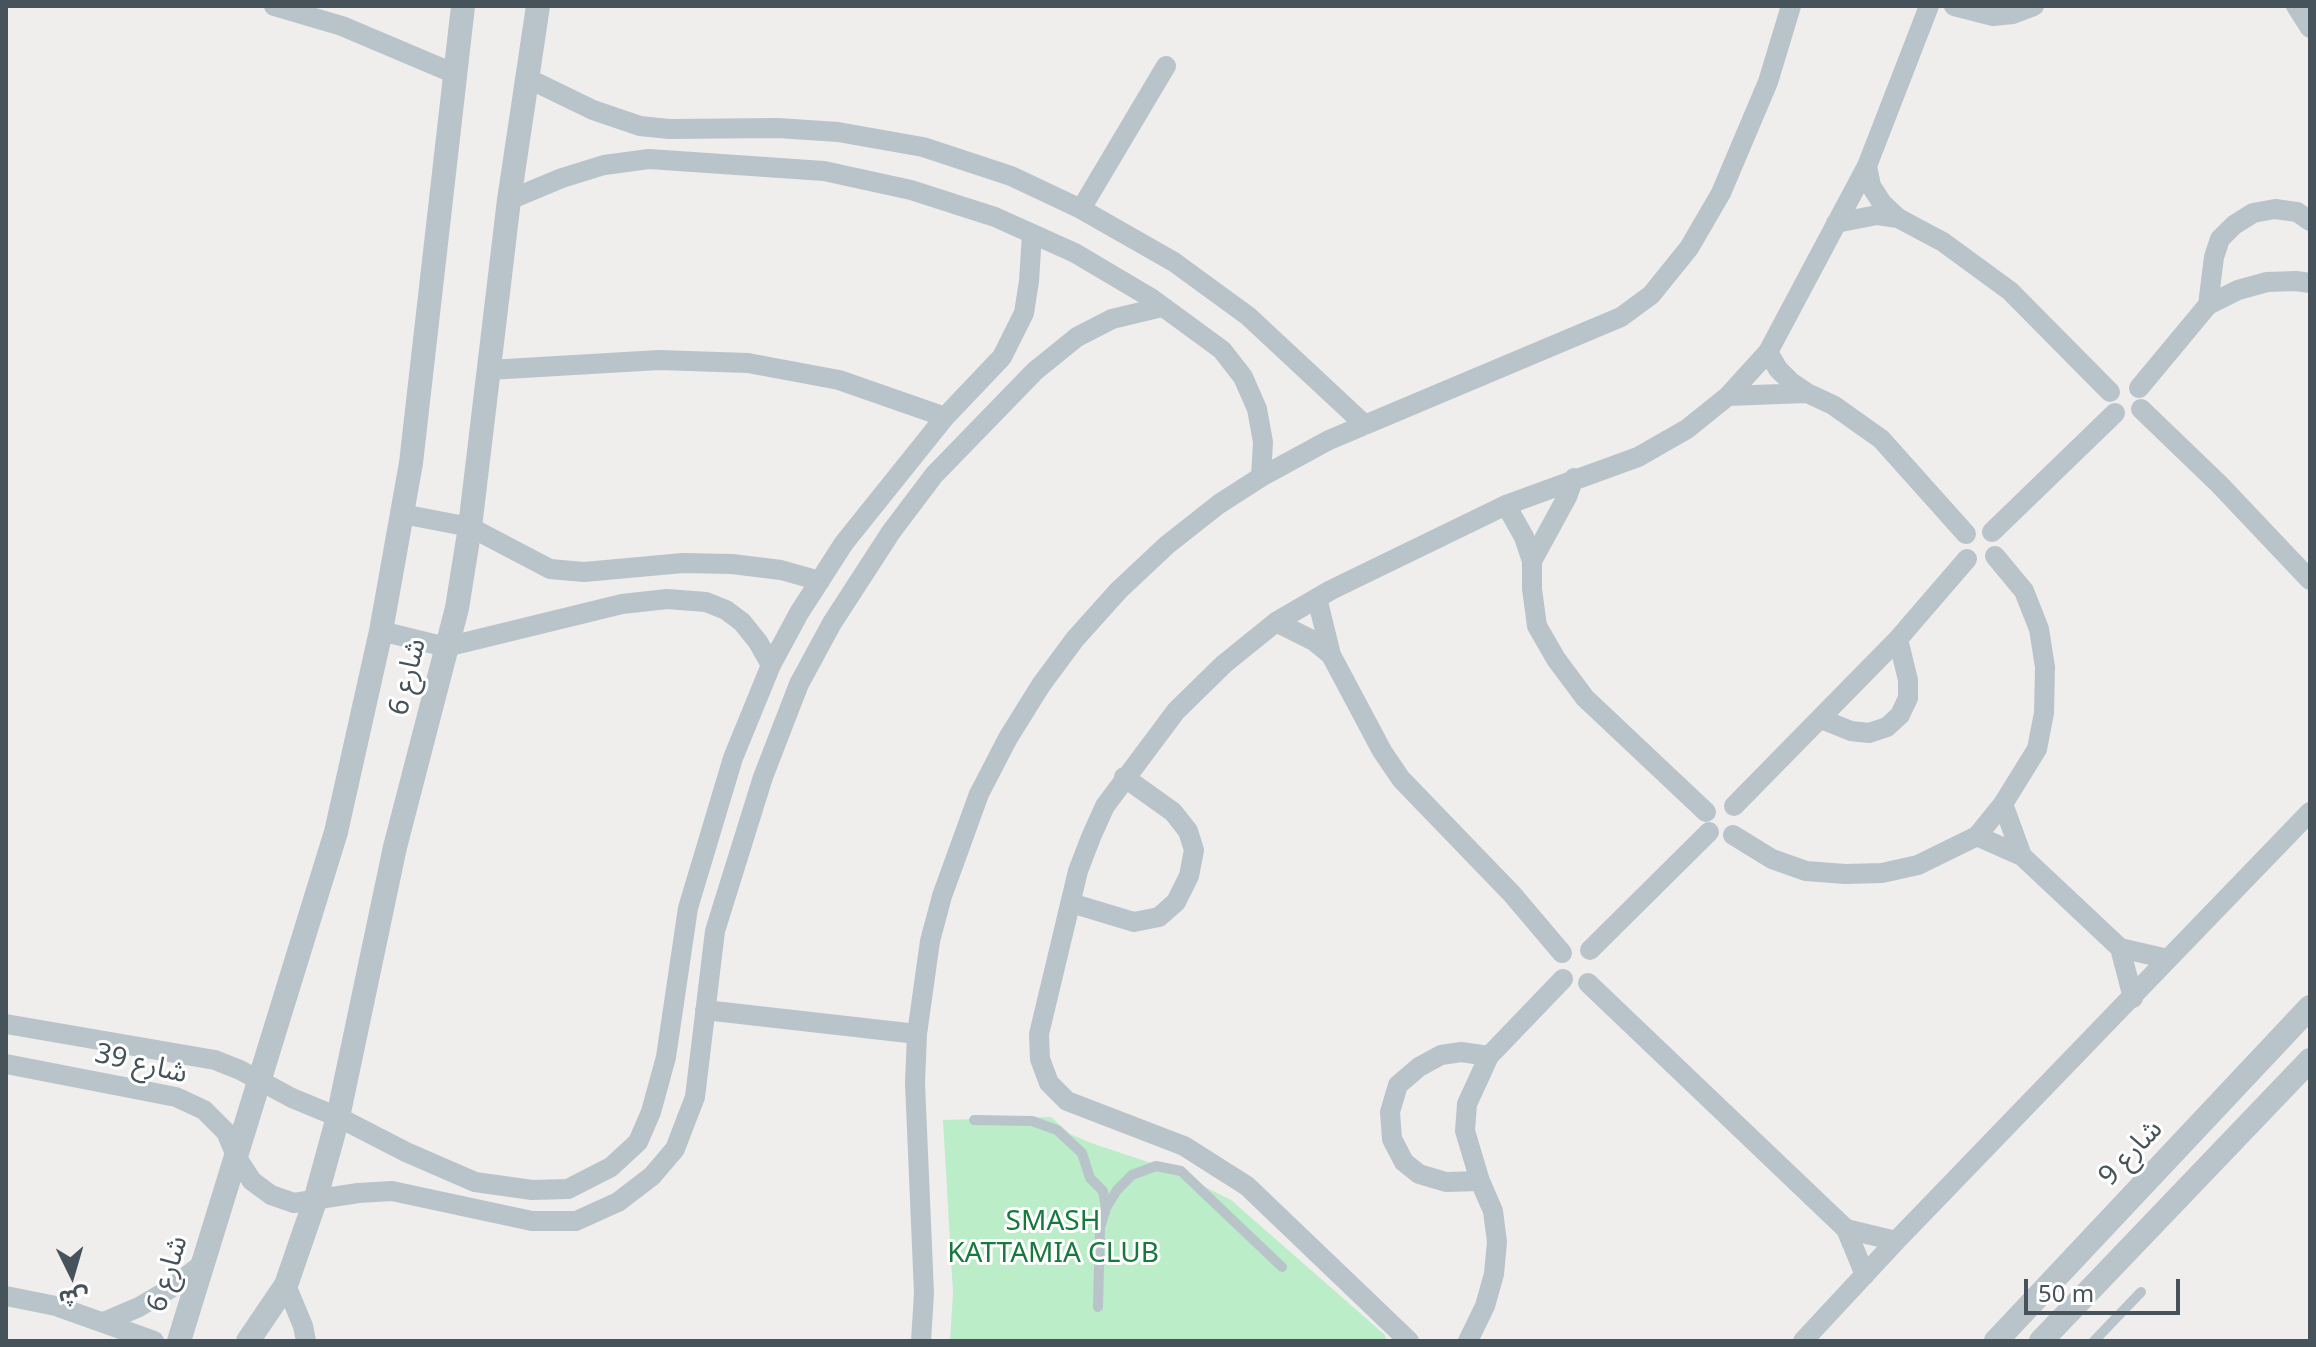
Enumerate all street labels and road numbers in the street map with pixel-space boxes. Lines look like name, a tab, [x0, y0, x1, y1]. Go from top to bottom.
street label: شارع 6	[382, 635, 434, 719]
street label: شارع 39	[91, 1037, 191, 1091]
street label: شارع 9	[2092, 1113, 2170, 1193]
street label: شارع 6	[141, 1232, 195, 1316]

